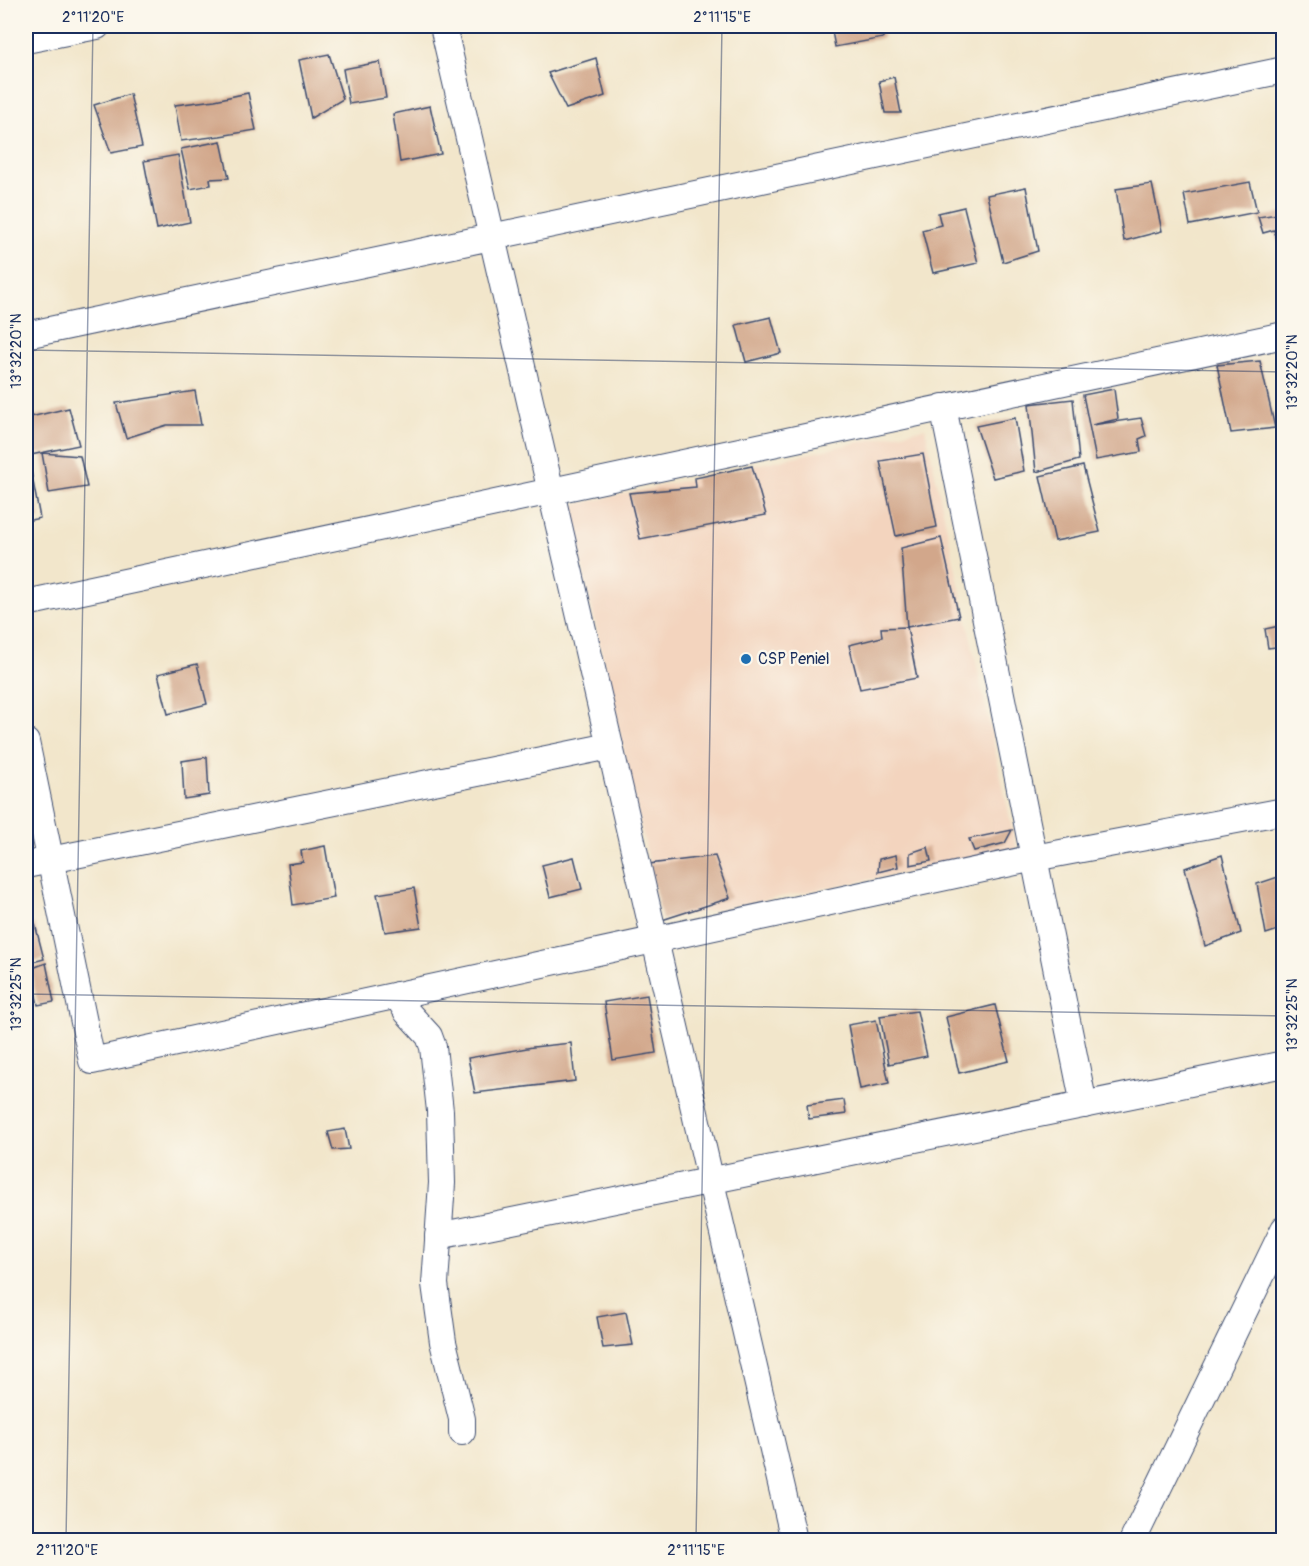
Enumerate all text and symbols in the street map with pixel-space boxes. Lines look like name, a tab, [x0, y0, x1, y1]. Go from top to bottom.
text: 2°11'20"E	[62, 8, 124, 27]
text: 2°11'15"E	[693, 8, 751, 27]
text: 13°32'20"N	[7, 313, 26, 389]
text: 13°32'20"N	[1283, 334, 1302, 410]
place label: CSP Peniel	[758, 649, 830, 669]
marker: CSP Peniel	[739, 652, 753, 666]
text: 13°32'25"N	[7, 957, 26, 1031]
text: 13°32'25"N	[1283, 978, 1302, 1052]
text: 2°11'20"E	[36, 1541, 98, 1560]
text: 2°11'15"E	[667, 1541, 725, 1560]

